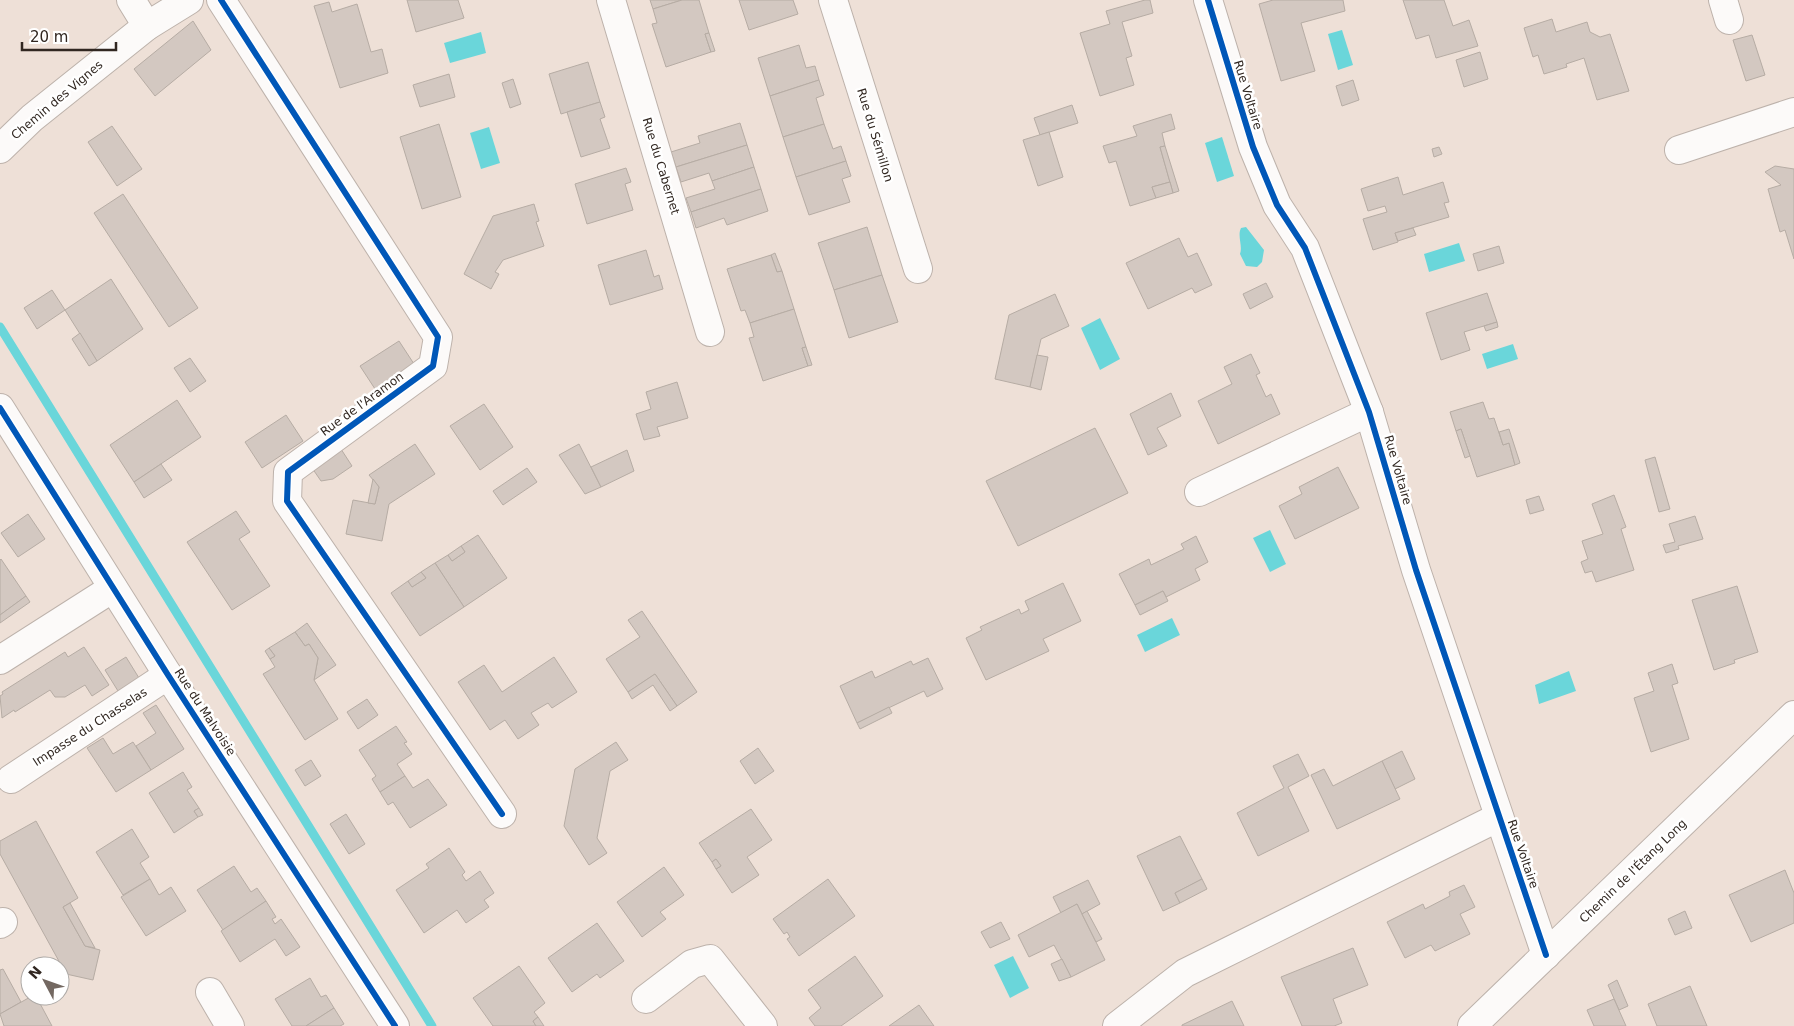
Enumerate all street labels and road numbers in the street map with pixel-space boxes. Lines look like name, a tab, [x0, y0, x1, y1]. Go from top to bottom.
street label: Chemin des Vignes	[8, 58, 106, 142]
street label: Rue Voltaire	[1231, 59, 1265, 131]
street label: Rue du Sémillon	[854, 86, 896, 184]
street label: Rue du Cabernet	[640, 116, 683, 217]
street label: Rue de l'Aramon	[318, 369, 406, 439]
street label: Rue Voltaire	[1381, 433, 1415, 507]
street label: Rue du Malvoisie	[172, 666, 238, 758]
street label: Impasse du Chasselas	[30, 685, 150, 769]
street label: Chemin de l'Étang Long	[1576, 816, 1689, 926]
street label: Rue Voltaire	[1505, 818, 1541, 890]

